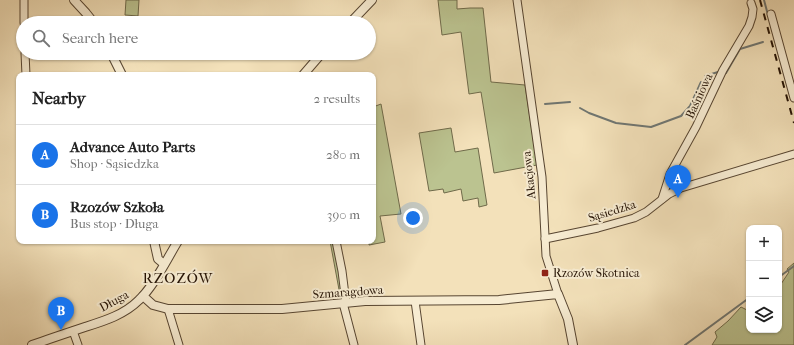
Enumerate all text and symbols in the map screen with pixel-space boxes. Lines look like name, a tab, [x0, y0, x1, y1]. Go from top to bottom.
search box	[16, 16, 376, 60]
icon: search	[30, 27, 52, 49]
text: Search here	[62, 29, 138, 47]
street label: Baśniowa	[682, 71, 716, 121]
text: Nearby	[32, 88, 86, 108]
text: 2 results	[314, 91, 360, 106]
text: Advance Auto Parts	[70, 138, 195, 156]
text: A	[41, 147, 49, 162]
text: 280 m	[326, 147, 360, 162]
street label: Akacjowa	[519, 150, 539, 201]
text: Shop · Sąsiedzka	[70, 156, 159, 171]
pin: A	[665, 165, 691, 198]
street label: Sąsiedzka	[586, 197, 638, 225]
text: Rzozów Szkoła	[70, 198, 164, 216]
text: B	[41, 207, 49, 222]
text: 390 m	[327, 207, 360, 222]
your location	[403, 208, 423, 228]
text: Bus stop · Długa	[70, 216, 158, 231]
map controls	[746, 225, 782, 333]
button: +	[746, 225, 782, 261]
button: −	[746, 261, 782, 297]
place label: Rzozów Skotnica	[553, 266, 640, 280]
marker: Rzozów Skotnica	[540, 268, 550, 278]
district label: RZOZÓW	[143, 269, 214, 287]
street label: Szmaragdowa	[312, 283, 384, 301]
street label: Długa	[97, 287, 131, 315]
pin: B	[48, 297, 74, 330]
button: layers	[746, 297, 782, 333]

